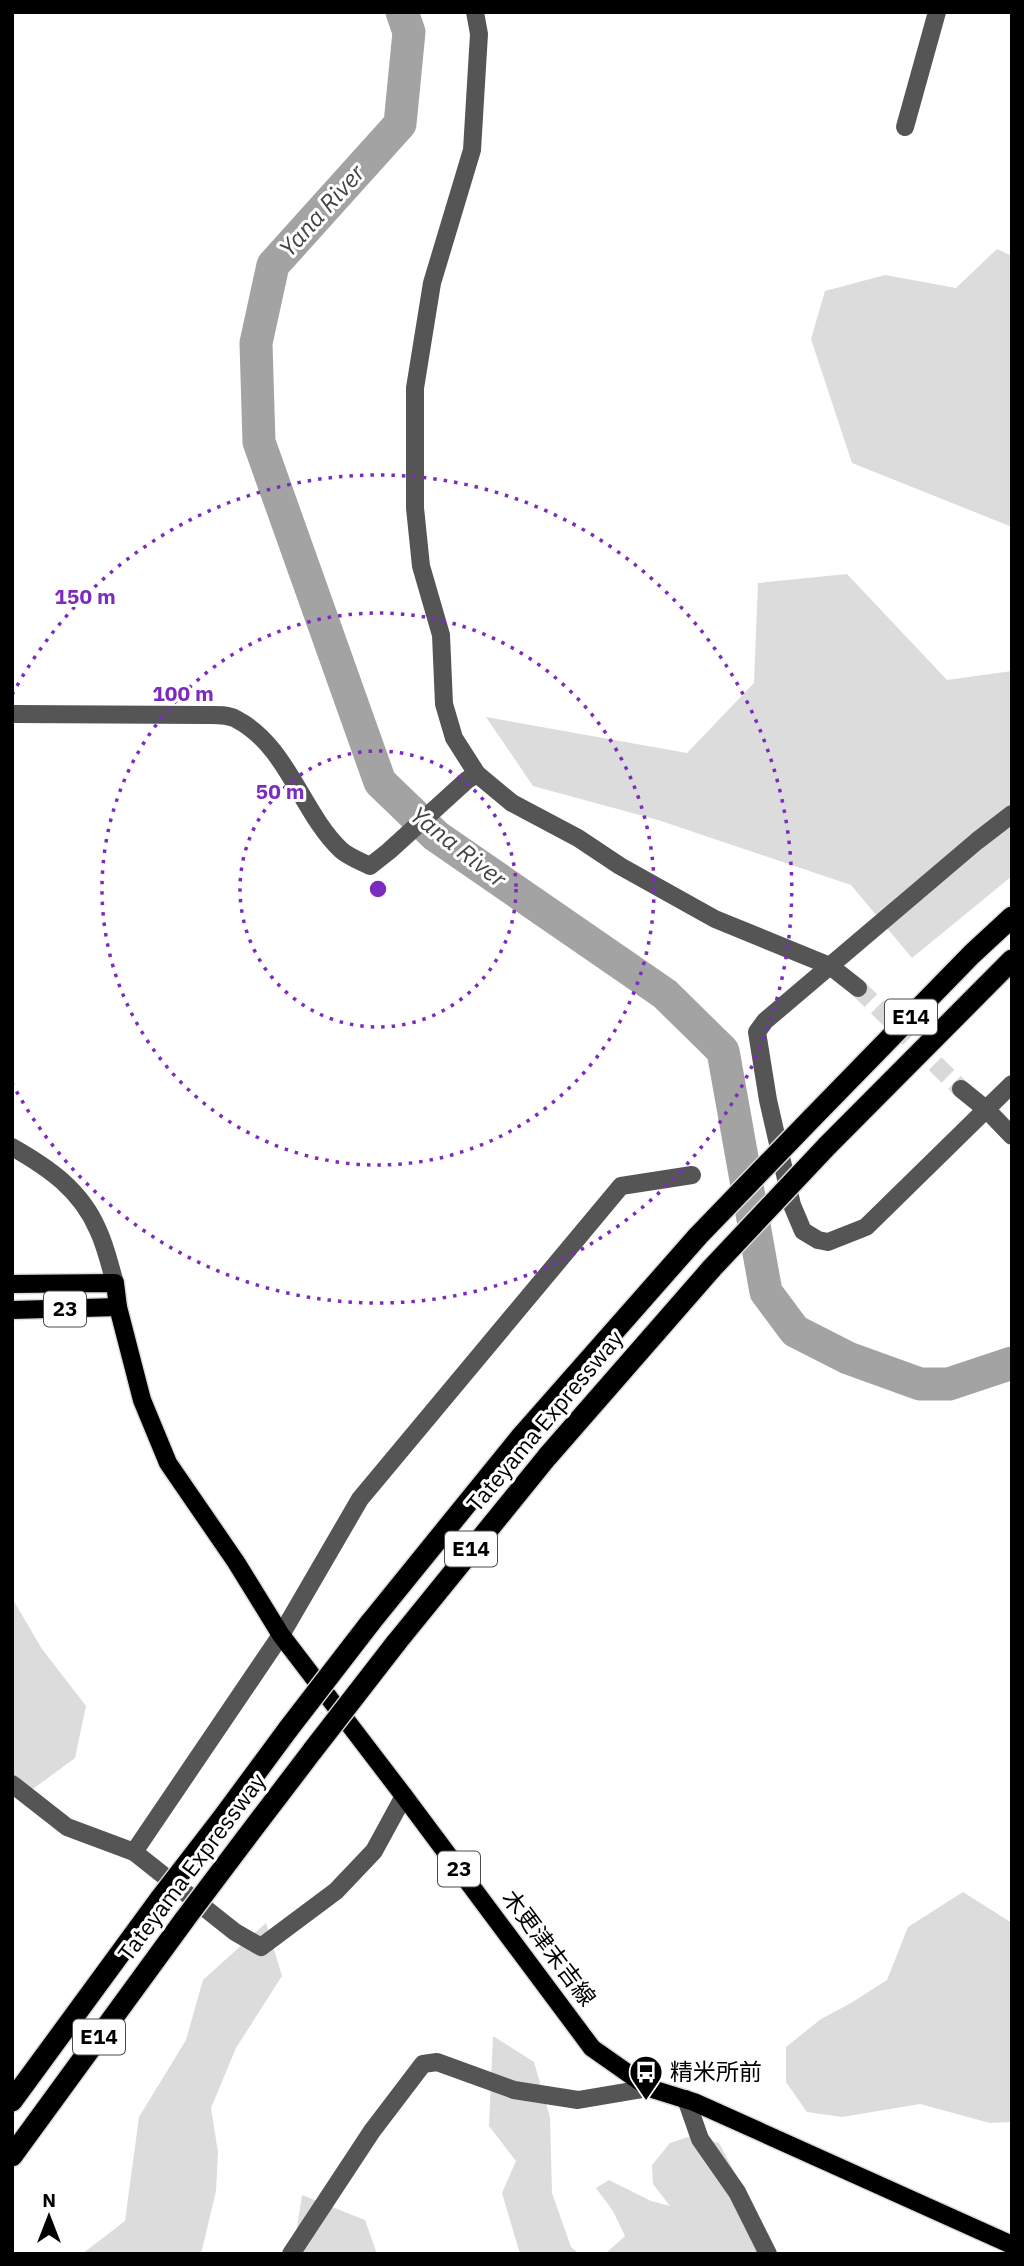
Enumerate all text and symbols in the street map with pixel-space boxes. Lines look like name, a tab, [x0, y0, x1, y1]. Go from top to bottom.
water label: Yana River	[271, 156, 372, 263]
text: 150 m	[54, 582, 116, 610]
text: 100 m	[152, 679, 214, 707]
text: 50 m	[256, 777, 304, 805]
water label: Yana River	[404, 799, 514, 895]
centre of rings	[366, 877, 390, 901]
road number: E14	[885, 1000, 937, 1034]
road number: 23	[44, 1292, 86, 1326]
street label: Tateyama Expressway	[459, 1323, 629, 1517]
road number: E14	[445, 1532, 497, 1566]
street label: Tateyama Expressway	[111, 1766, 272, 1967]
road number: 23	[438, 1852, 480, 1886]
street label: 木更津末吉線	[496, 1883, 603, 2012]
road number: E14	[73, 2020, 125, 2054]
bus stop icon: 精米所前	[627, 2053, 665, 2102]
place label: 精米所前	[670, 2056, 762, 2086]
north arrow	[14, 2182, 84, 2252]
text: N	[42, 2188, 56, 2212]

